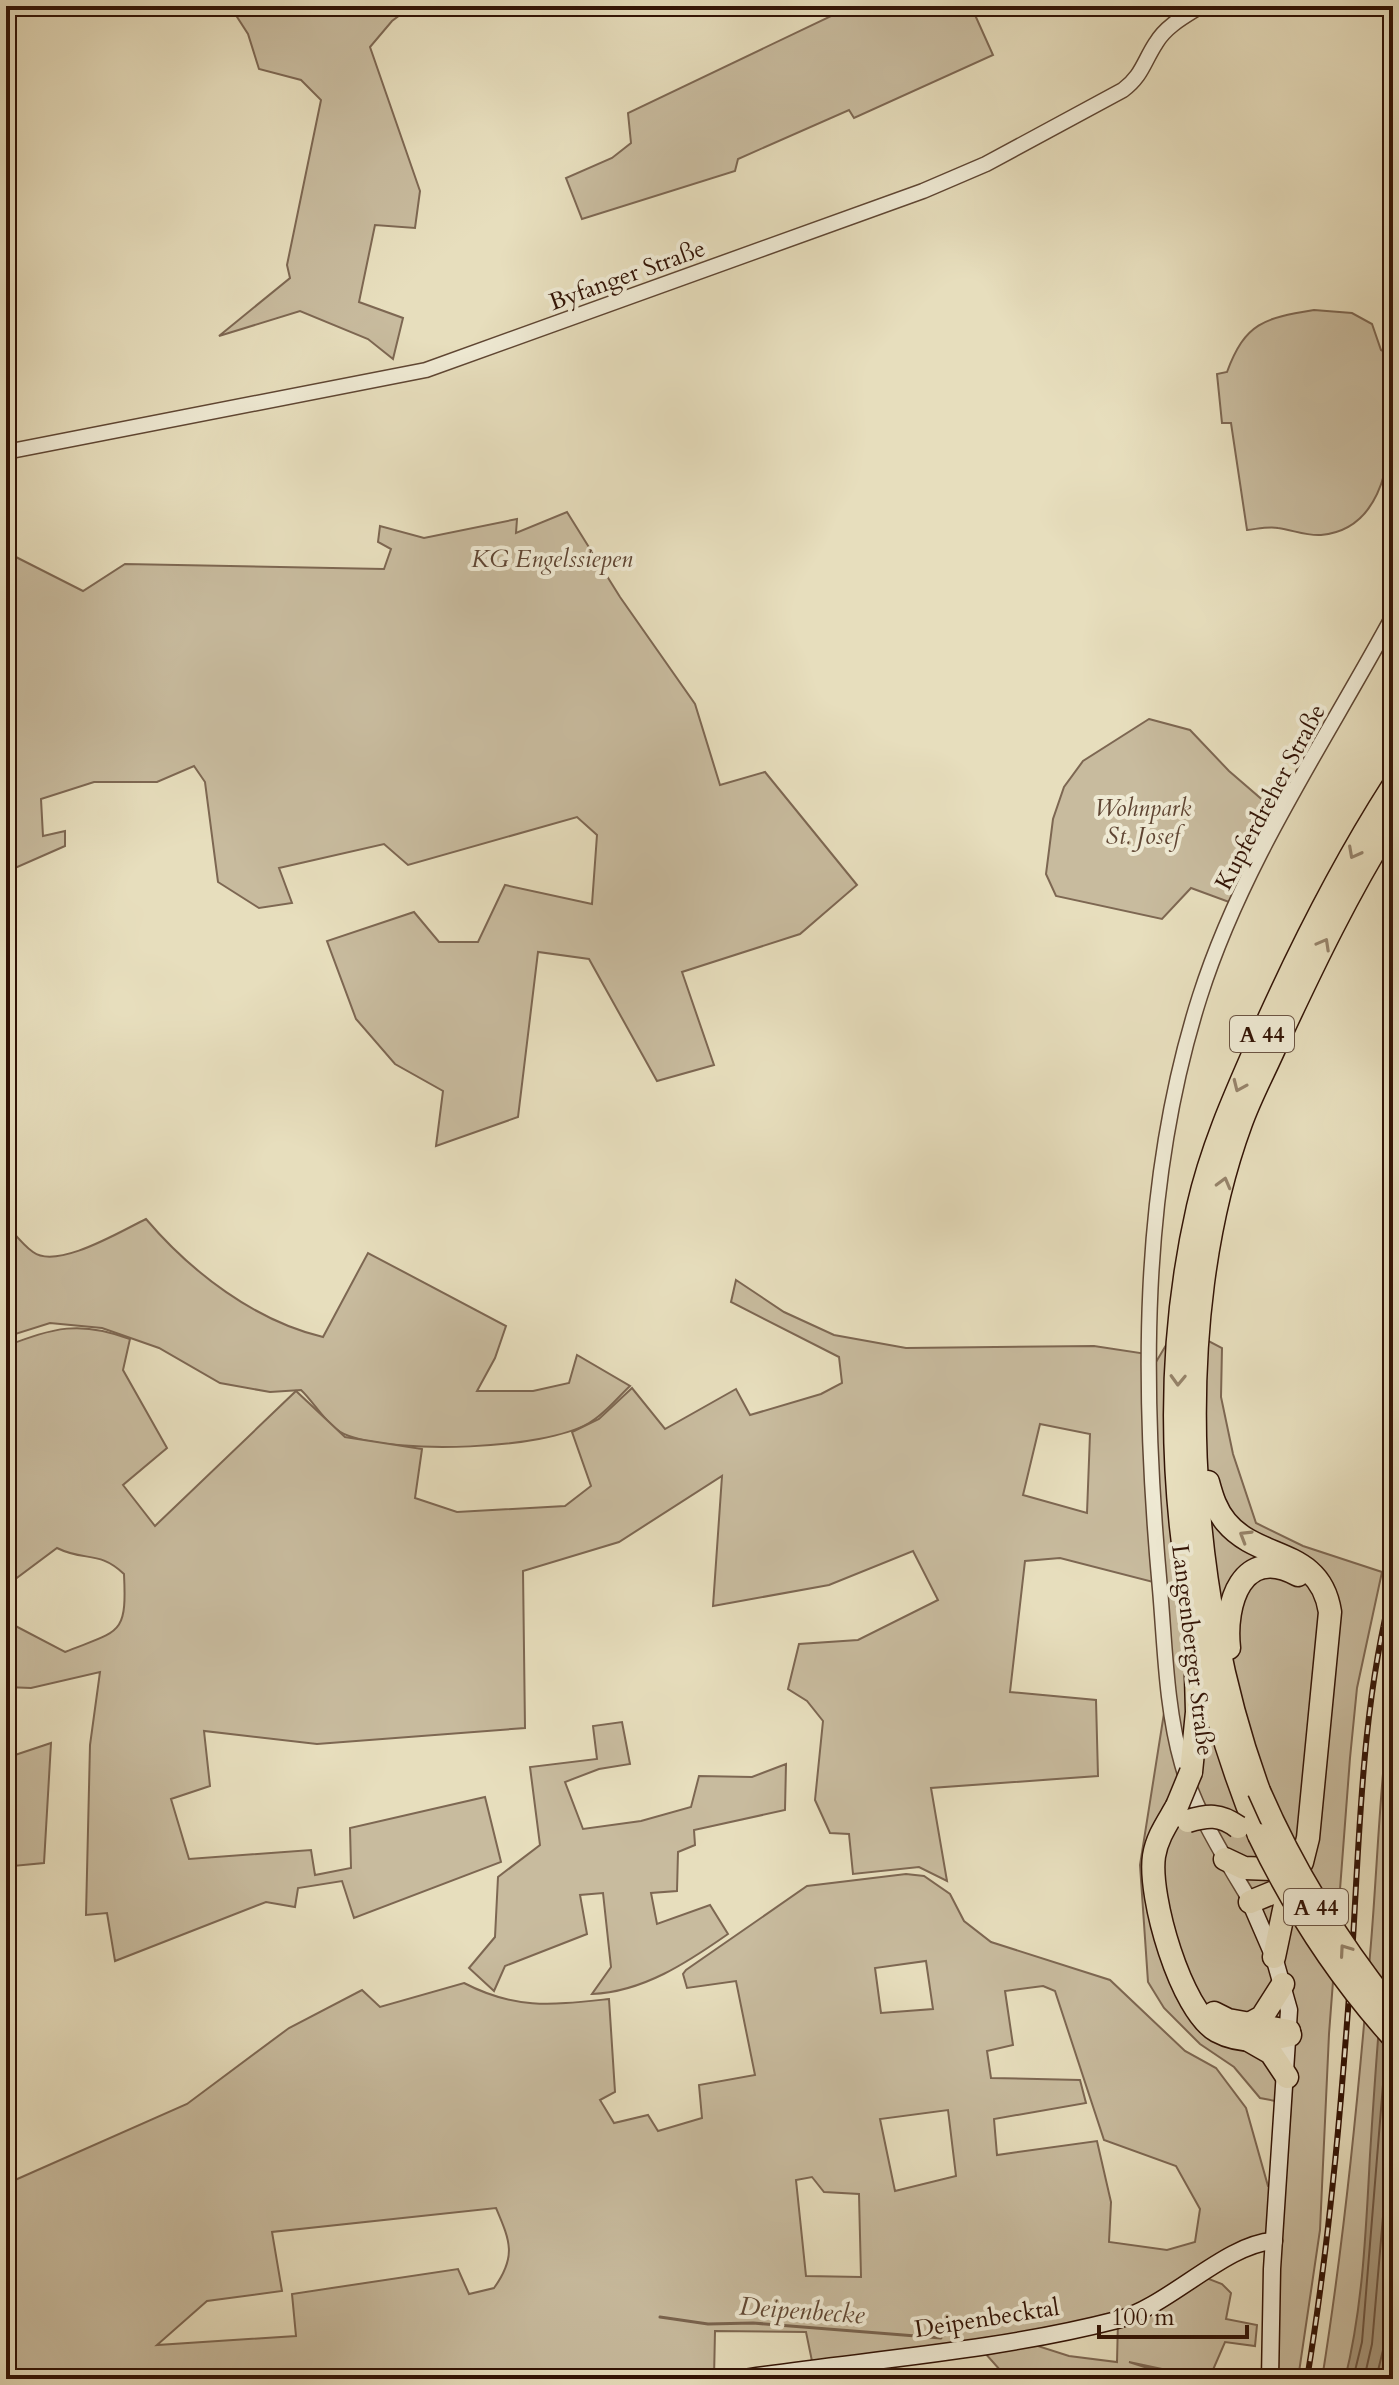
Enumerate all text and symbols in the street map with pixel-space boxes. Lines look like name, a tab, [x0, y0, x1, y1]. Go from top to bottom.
street label: Byfanger Straße	[545, 232, 710, 319]
park label: KG Engelssiepen	[471, 543, 633, 576]
street label: Kupferdreher Straße	[1207, 698, 1333, 896]
park label: Wohnpark St. Josef	[1095, 792, 1192, 853]
one-way arrow	[1348, 845, 1363, 859]
one-way arrow	[1315, 938, 1330, 952]
road number: A 44	[1230, 1016, 1294, 1052]
one-way arrow	[1232, 1078, 1248, 1092]
one-way arrow	[1215, 1177, 1231, 1191]
one-way arrow	[1169, 1374, 1186, 1387]
one-way arrow	[1239, 1531, 1254, 1546]
street label: Langenberger Straße	[1163, 1543, 1222, 1758]
road number: A 44	[1284, 1889, 1348, 1925]
one-way arrow	[1340, 1944, 1355, 1958]
water label: Deipenbecke	[738, 2289, 867, 2332]
scale bar	[1099, 2289, 1247, 2339]
street label: Deipenbecktal	[912, 2291, 1062, 2346]
text: 100 m	[1111, 2301, 1175, 2334]

